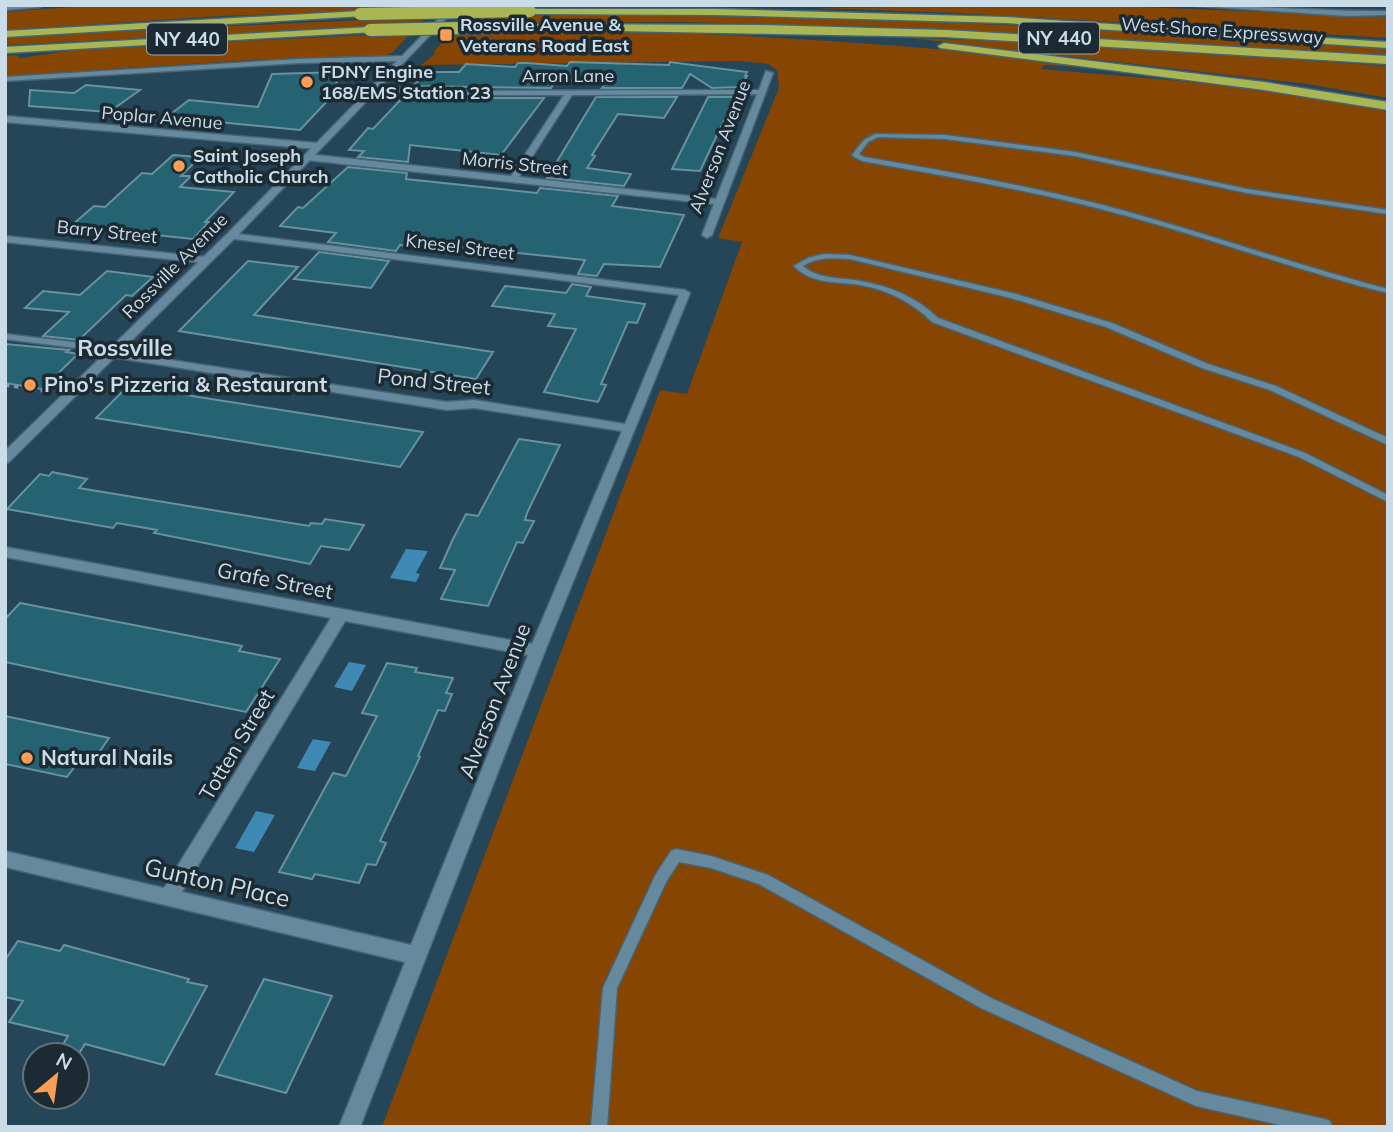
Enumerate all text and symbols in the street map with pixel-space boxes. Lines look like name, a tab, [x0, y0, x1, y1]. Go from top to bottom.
street label: West Shore Expressway	[1120, 12, 1324, 49]
place label: Rossville Avenue & Veterans Road East	[459, 13, 629, 57]
road number: NY 440	[1019, 22, 1099, 54]
road number: NY 440	[147, 23, 227, 54]
marker: Rossville Avenue & Veterans Road East	[438, 27, 454, 43]
place label: FDNY Engine 168/EMS Station 23	[321, 60, 491, 104]
street label: Arron Lane	[522, 64, 614, 87]
marker: FDNY Engine 168/EMS Station 23	[299, 74, 315, 90]
street label: Alverson Avenue	[684, 77, 755, 216]
street label: Poplar Avenue	[101, 101, 224, 134]
place label: Saint Joseph Catholic Church	[193, 144, 329, 188]
street label: Morris Street	[461, 147, 569, 181]
marker: Saint Joseph Catholic Church	[171, 158, 187, 174]
street label: Rossville Avenue	[117, 208, 232, 323]
street label: Barry Street	[56, 215, 158, 248]
street label: Knesel Street	[404, 228, 516, 265]
district label: Rossville	[77, 333, 173, 362]
street label: Pond Street	[376, 362, 492, 400]
place label: Pino's Pizzeria & Restaurant	[44, 371, 327, 397]
marker: Pino's Pizzeria & Restaurant	[22, 377, 38, 393]
street label: Grafe Street	[215, 556, 335, 604]
street label: Alverson Avenue	[453, 620, 536, 782]
street label: Totten Street	[193, 684, 279, 805]
place label: Natural Nails	[41, 744, 173, 770]
marker: Natural Nails	[19, 750, 35, 766]
street label: Gunton Place	[142, 851, 293, 913]
north arrow	[21, 1041, 91, 1111]
text: N	[52, 1047, 76, 1075]

